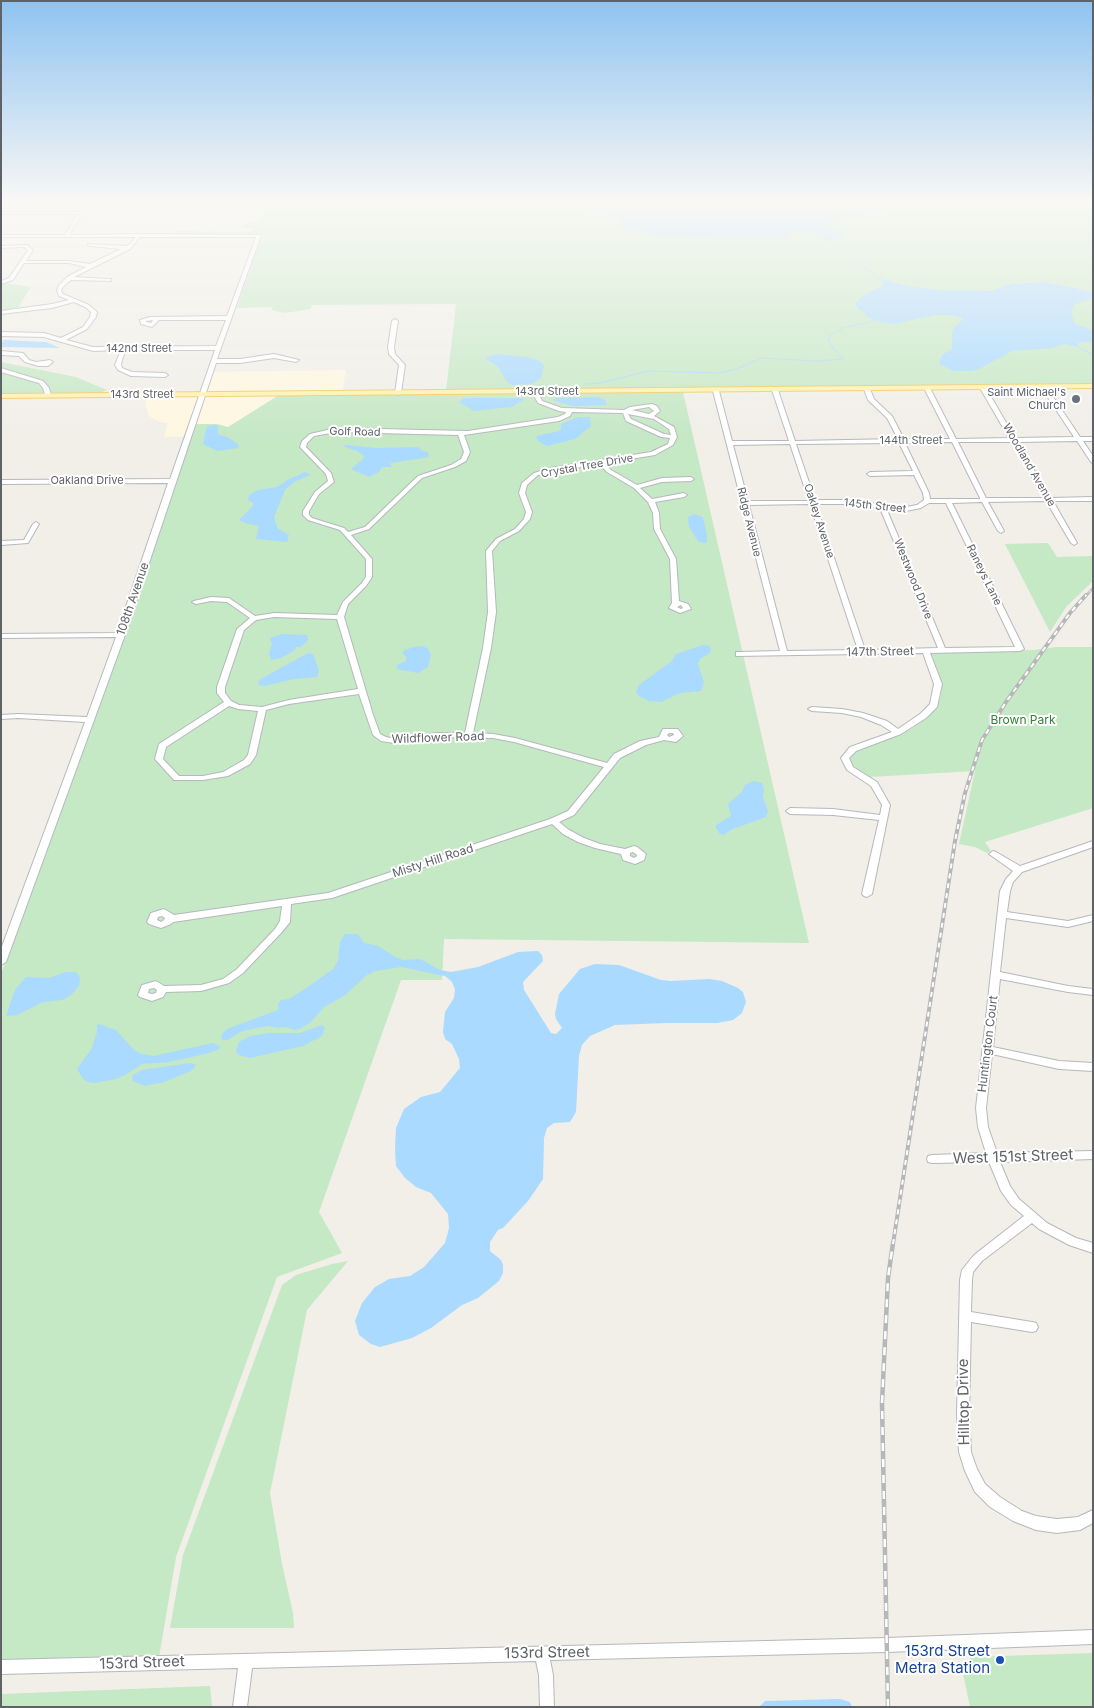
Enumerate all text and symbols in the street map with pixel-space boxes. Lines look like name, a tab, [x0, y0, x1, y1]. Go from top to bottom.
street label: 142nd Street	[106, 342, 172, 356]
street label: 143rd Street	[515, 385, 579, 399]
place label: Saint Michael's Church	[987, 386, 1066, 412]
street label: 143rd Street	[110, 388, 174, 402]
marker: Saint Michael's Church	[1070, 393, 1082, 405]
street label: Woodland Avenue	[1000, 421, 1058, 509]
street label: Golf Road	[329, 425, 381, 439]
street label: 144th Street	[880, 434, 942, 448]
street label: Crystal Tree Drive	[540, 451, 634, 481]
street label: Oakland Drive	[50, 474, 124, 488]
street label: Oakley Avenue	[801, 482, 837, 560]
street label: Ridge Avenue	[734, 486, 764, 558]
street label: 145th Street	[843, 496, 907, 516]
street label: Westwood Drive	[891, 537, 935, 621]
street label: Raneys Lane	[964, 542, 1004, 608]
street label: 108th Avenue	[114, 561, 152, 637]
street label: 147th Street	[846, 644, 914, 660]
park label: Brown Park	[990, 713, 1056, 727]
street label: Wildflower Road	[391, 729, 485, 747]
street label: Misty Hill Road	[391, 841, 475, 881]
street label: Huntington Court	[975, 995, 1001, 1093]
street label: West 151st Street	[952, 1146, 1074, 1168]
street label: Hilltop Drive	[954, 1359, 974, 1445]
place label: 153rd Street Metra Station	[895, 1642, 990, 1677]
street label: 153rd Street	[504, 1643, 590, 1663]
street label: 153rd Street	[99, 1653, 185, 1673]
marker: 153rd Street Metra Station	[994, 1654, 1006, 1666]

